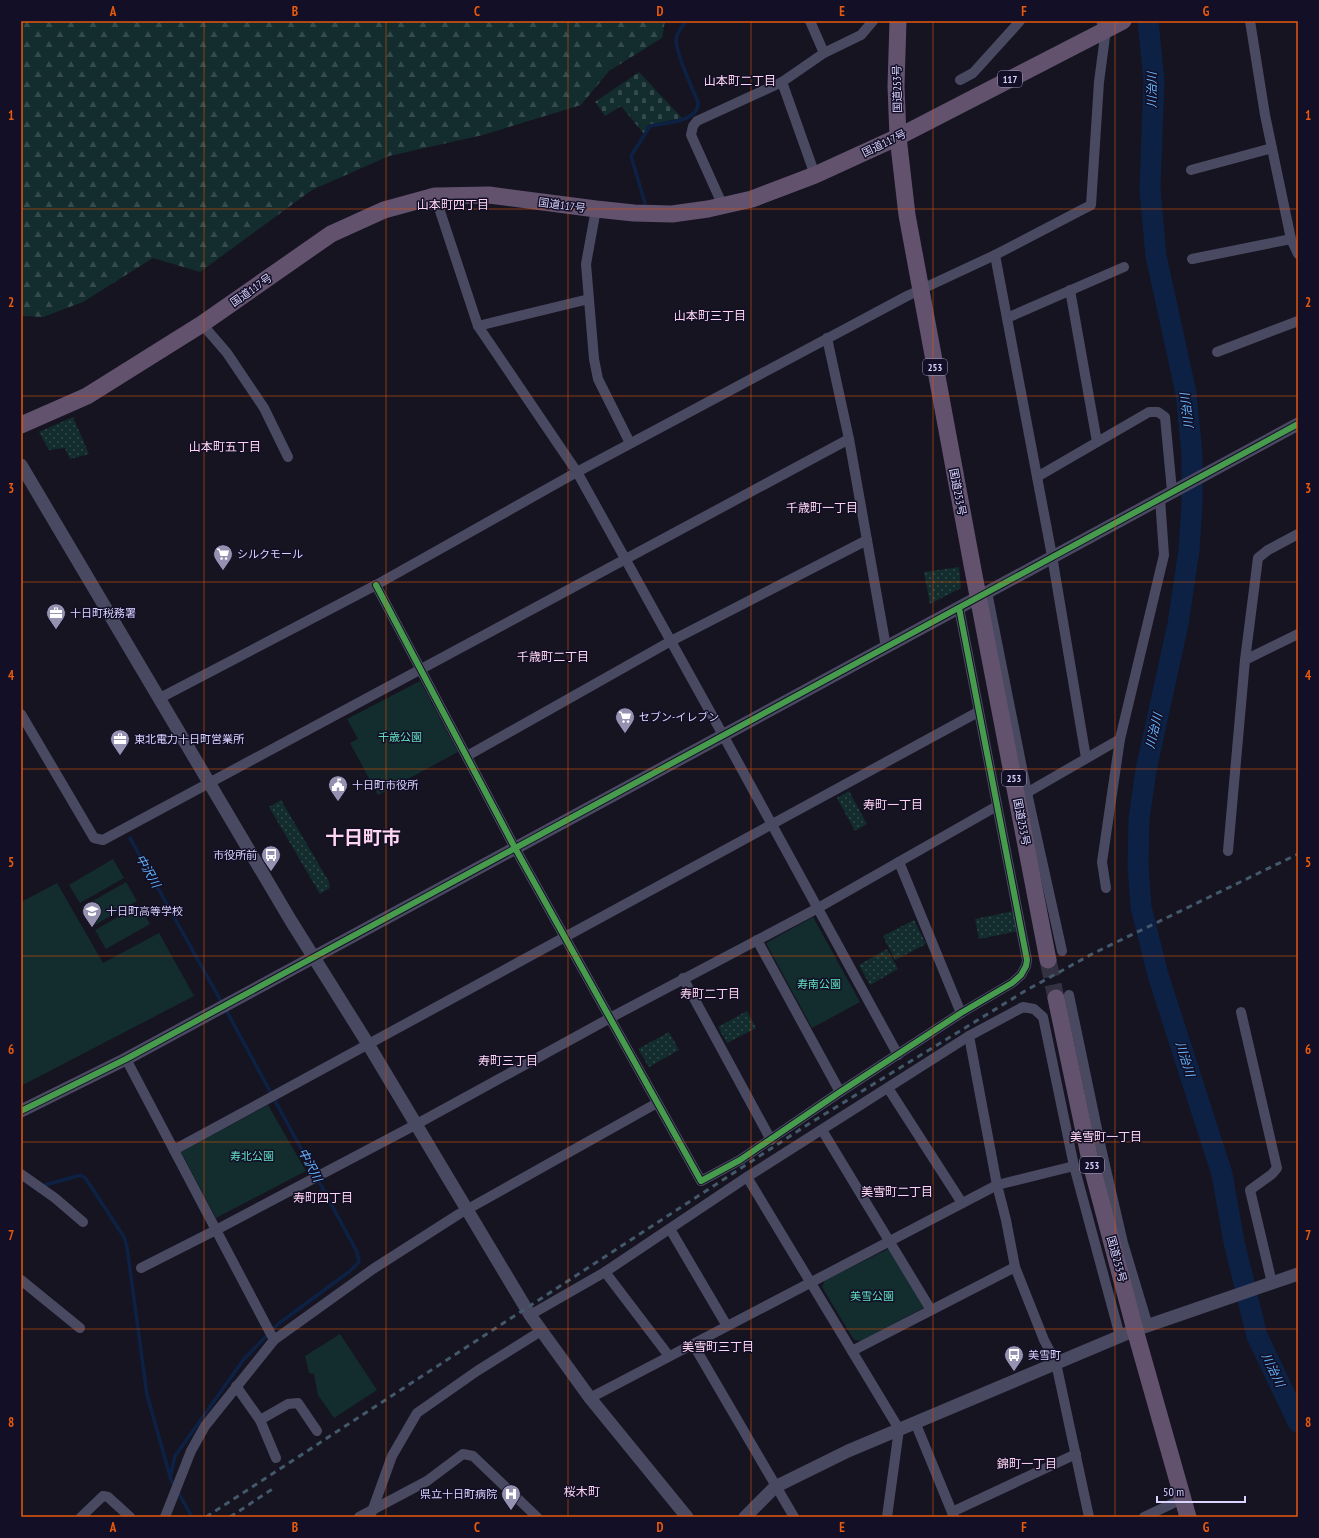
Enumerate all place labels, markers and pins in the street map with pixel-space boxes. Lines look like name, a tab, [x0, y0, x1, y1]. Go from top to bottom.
supermarket icon: シルクモール	[212, 543, 234, 571]
place label: シルクモール	[237, 547, 303, 561]
office icon: 十日町税務署	[45, 602, 67, 630]
place label: 十日町税務署	[70, 606, 136, 620]
supermarket icon: セブン-イレブン	[614, 706, 636, 734]
place label: セブン-イレブン	[639, 710, 719, 724]
office icon: 東北電力十日町営業所	[109, 728, 131, 756]
place label: 東北電力十日町営業所	[134, 732, 245, 746]
public building icon: 十日町市役所	[327, 774, 349, 802]
place label: 十日町市役所	[352, 778, 419, 792]
bus stop icon: 市役所前	[260, 844, 282, 872]
place label: 市役所前	[213, 848, 257, 862]
school or university icon: 十日町高等学校	[81, 900, 103, 928]
place label: 十日町高等学校	[106, 904, 183, 918]
bus stop icon: 美雪町	[1003, 1344, 1025, 1372]
place label: 美雪町	[1028, 1348, 1061, 1362]
hospital icon: 県立十日町病院	[500, 1483, 522, 1511]
place label: 県立十日町病院	[420, 1487, 497, 1501]

